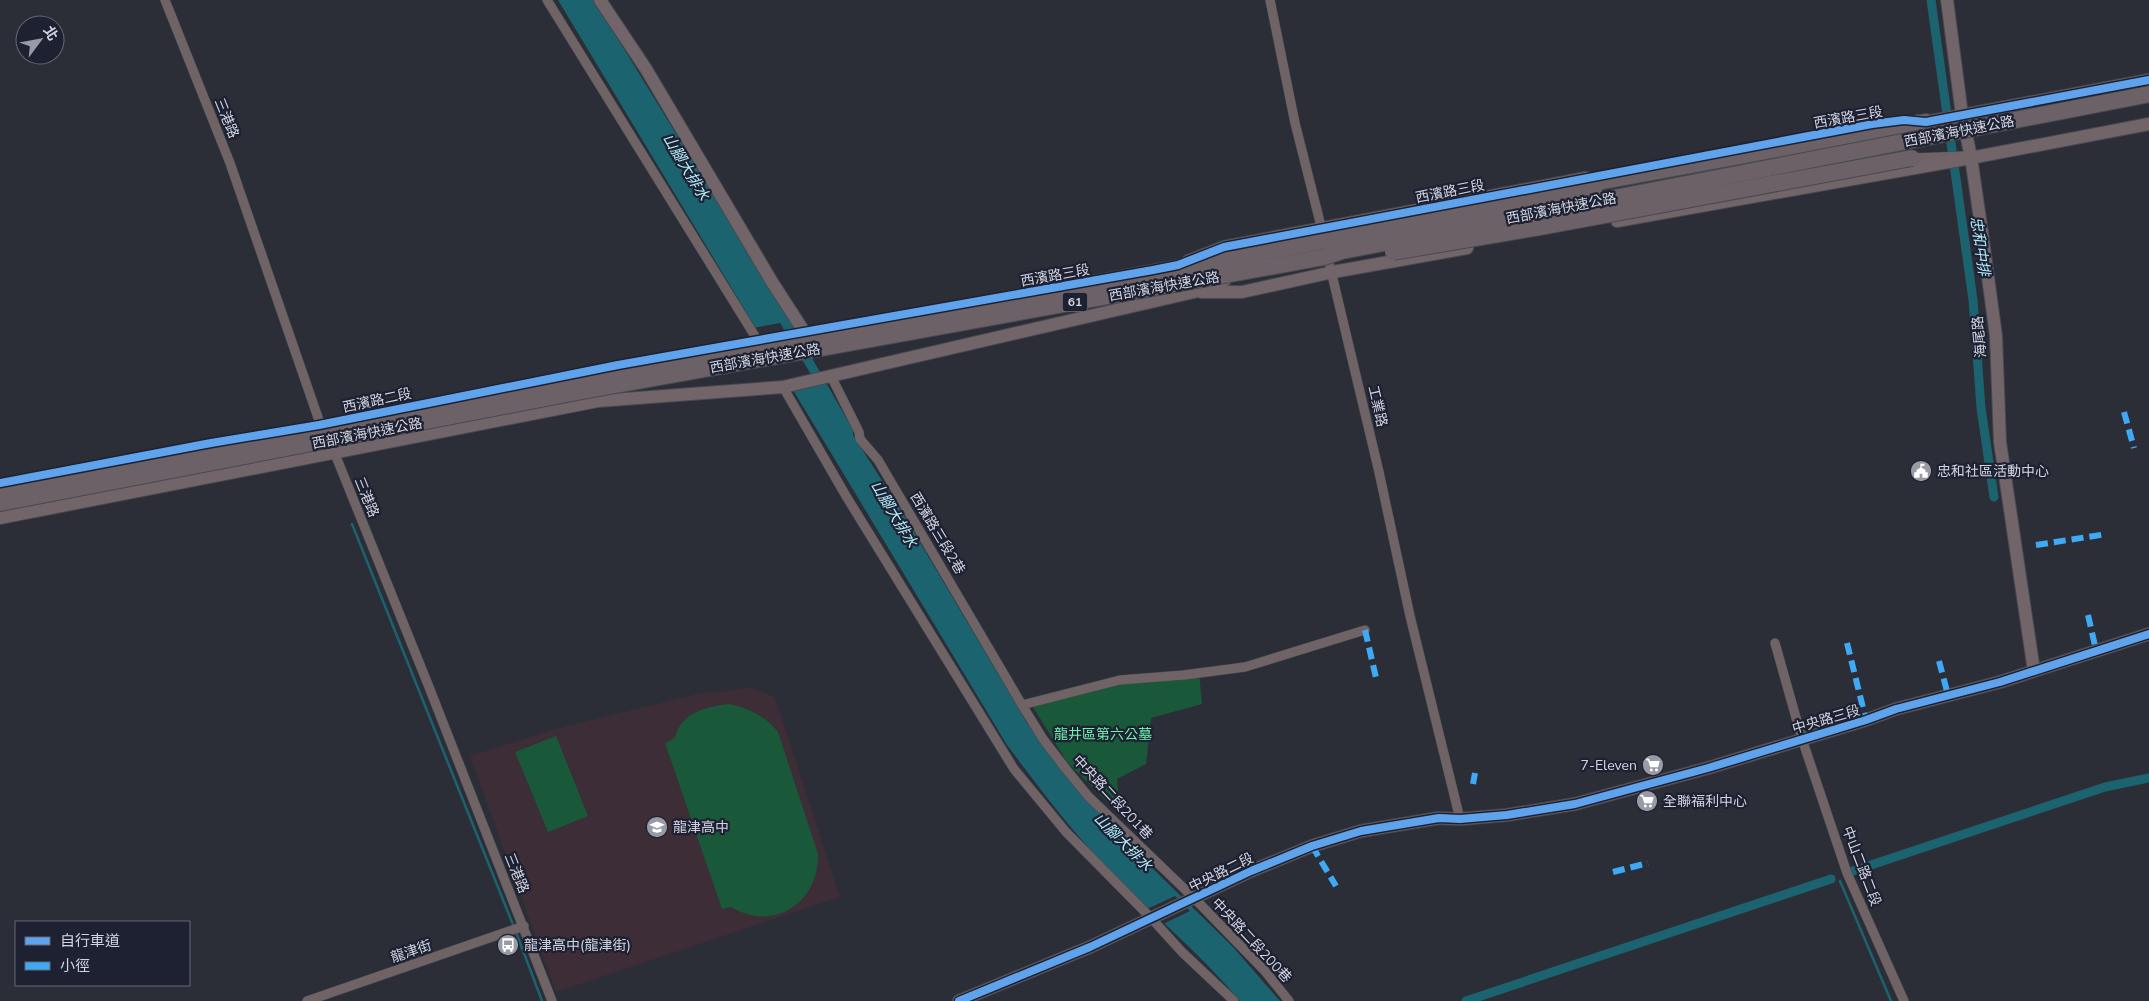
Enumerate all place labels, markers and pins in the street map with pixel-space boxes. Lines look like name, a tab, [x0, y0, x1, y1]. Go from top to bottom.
public building icon: 忠和社區活動中心	[1909, 459, 1933, 483]
place label: 忠和社區活動中心	[1937, 462, 2049, 481]
supermarket icon: 7-Eleven	[1641, 753, 1665, 777]
place label: 7-Eleven	[1581, 756, 1637, 775]
supermarket icon: 全聯福利中心	[1635, 789, 1659, 813]
place label: 全聯福利中心	[1663, 792, 1747, 811]
school or university icon: 龍津高中	[645, 815, 669, 839]
place label: 龍津高中	[673, 818, 729, 837]
bus stop icon: 龍津高中(龍津街)	[496, 933, 520, 957]
place label: 龍津高中(龍津街)	[524, 936, 631, 955]

